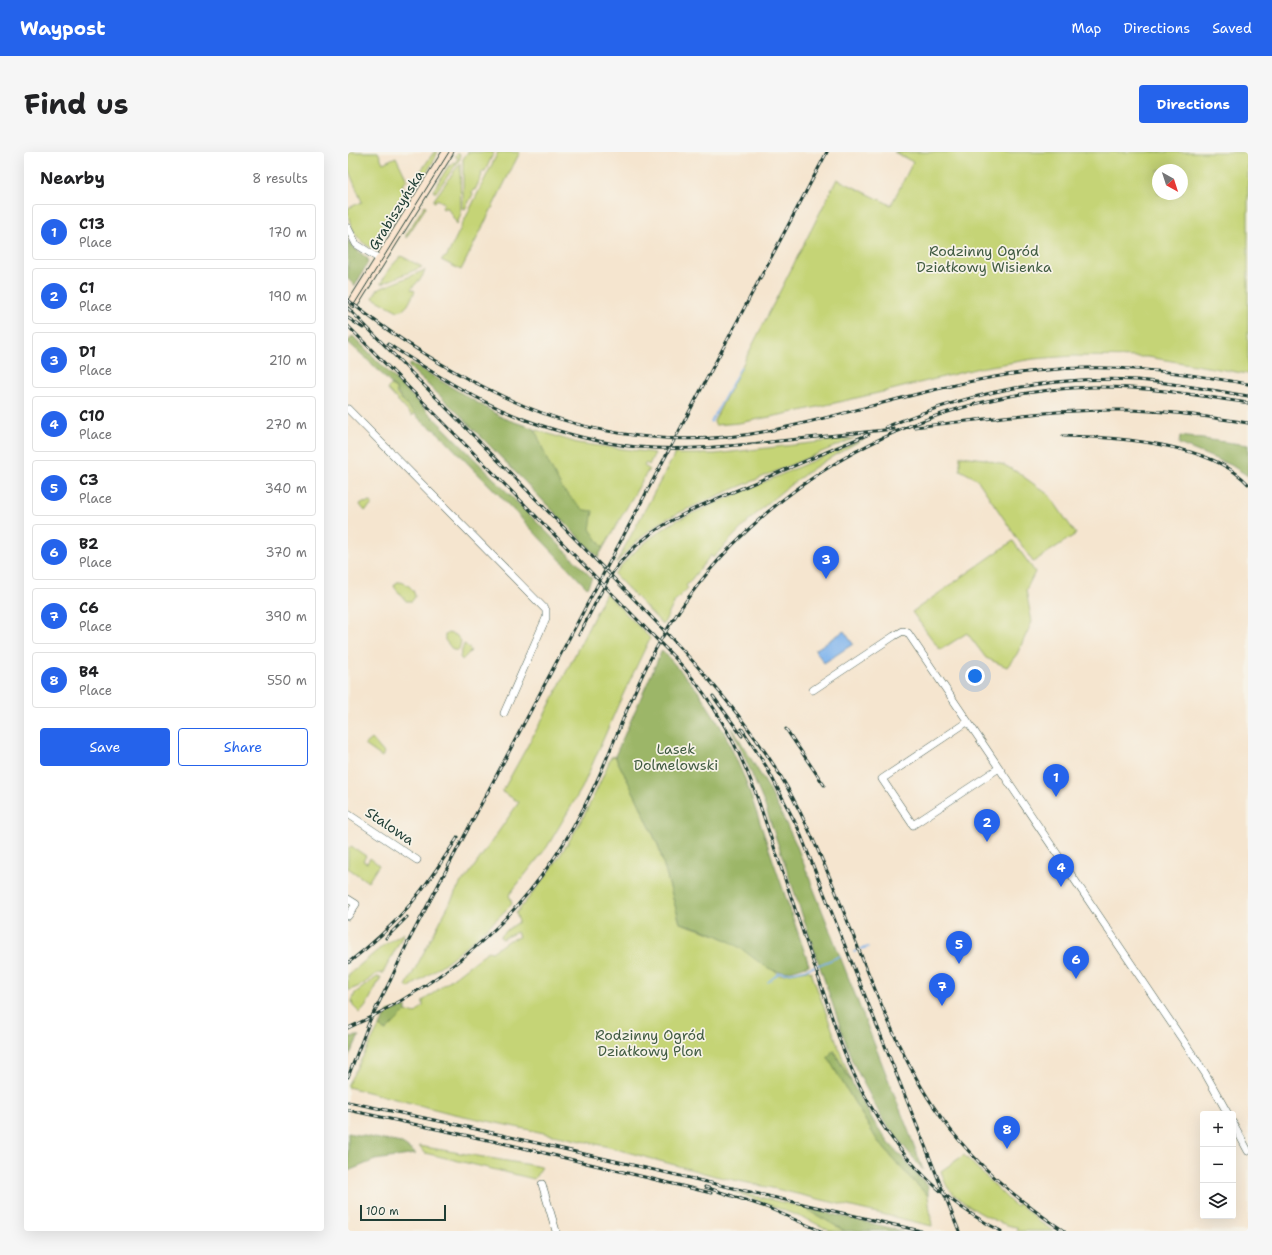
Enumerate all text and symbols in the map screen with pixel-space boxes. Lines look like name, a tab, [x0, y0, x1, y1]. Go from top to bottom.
text: Waypost	[20, 16, 105, 41]
text: Map	[1072, 19, 1102, 37]
text: Directions	[1124, 19, 1190, 37]
text: Saved	[1212, 19, 1252, 37]
text: Find us	[24, 85, 129, 123]
button: Directions	[1139, 85, 1248, 123]
north arrow	[1152, 164, 1188, 200]
street label: Grabiszyńska	[364, 166, 428, 253]
text: Nearby	[40, 167, 105, 189]
text: 8 results	[252, 170, 308, 187]
text: C13	[79, 214, 105, 234]
text: 1	[51, 224, 57, 241]
text: 170 m	[269, 224, 307, 241]
text: Place	[79, 234, 112, 251]
park label: Rodzinny Ogród Działkowy Wisienka	[916, 242, 1052, 276]
text: C1	[79, 278, 95, 298]
text: 2	[49, 288, 59, 305]
text: 190 m	[268, 288, 307, 305]
text: Place	[79, 298, 112, 315]
text: D1	[79, 342, 96, 362]
text: 3	[49, 352, 59, 369]
text: 210 m	[269, 352, 307, 369]
text: Place	[79, 362, 112, 379]
text: C10	[79, 406, 105, 426]
text: 4	[49, 416, 59, 433]
text: 270 m	[265, 416, 307, 433]
text: Place	[79, 426, 112, 443]
text: C3	[79, 470, 99, 490]
text: 5	[50, 480, 58, 497]
text: 340 m	[265, 480, 307, 497]
text: Place	[79, 490, 112, 507]
text: B2	[79, 534, 99, 554]
text: 6	[49, 544, 59, 561]
text: 370 m	[265, 544, 307, 561]
pin: 3	[813, 546, 839, 579]
text: Place	[79, 554, 112, 571]
text: C6	[79, 598, 99, 618]
text: 7	[49, 608, 59, 625]
text: 390 m	[265, 608, 307, 625]
text: Place	[79, 618, 112, 635]
text: B4	[79, 662, 99, 682]
your location	[965, 666, 985, 686]
text: 8	[49, 672, 59, 689]
text: 550 m	[267, 672, 307, 689]
text: Place	[79, 682, 112, 699]
button: Save	[40, 728, 170, 766]
button: Share	[178, 728, 308, 766]
park label: Lasek Dolmelowski	[634, 740, 718, 774]
pin: 1	[1043, 764, 1069, 797]
street label: Stalowa	[362, 803, 418, 849]
pin: 2	[974, 809, 1000, 842]
pin: 4	[1048, 854, 1074, 887]
pin: 5	[946, 931, 972, 964]
pin: 6	[1063, 946, 1089, 979]
pin: 7	[929, 973, 955, 1006]
park label: Rodzinny Ogród Działkowy Plon	[595, 1026, 705, 1060]
map controls	[1200, 1111, 1236, 1219]
button: +	[1200, 1111, 1236, 1147]
pin: 8	[994, 1116, 1020, 1149]
button: −	[1200, 1147, 1236, 1183]
button: layers	[1200, 1183, 1236, 1219]
scale bar	[360, 1203, 446, 1222]
text: 100 m	[366, 1204, 399, 1219]

